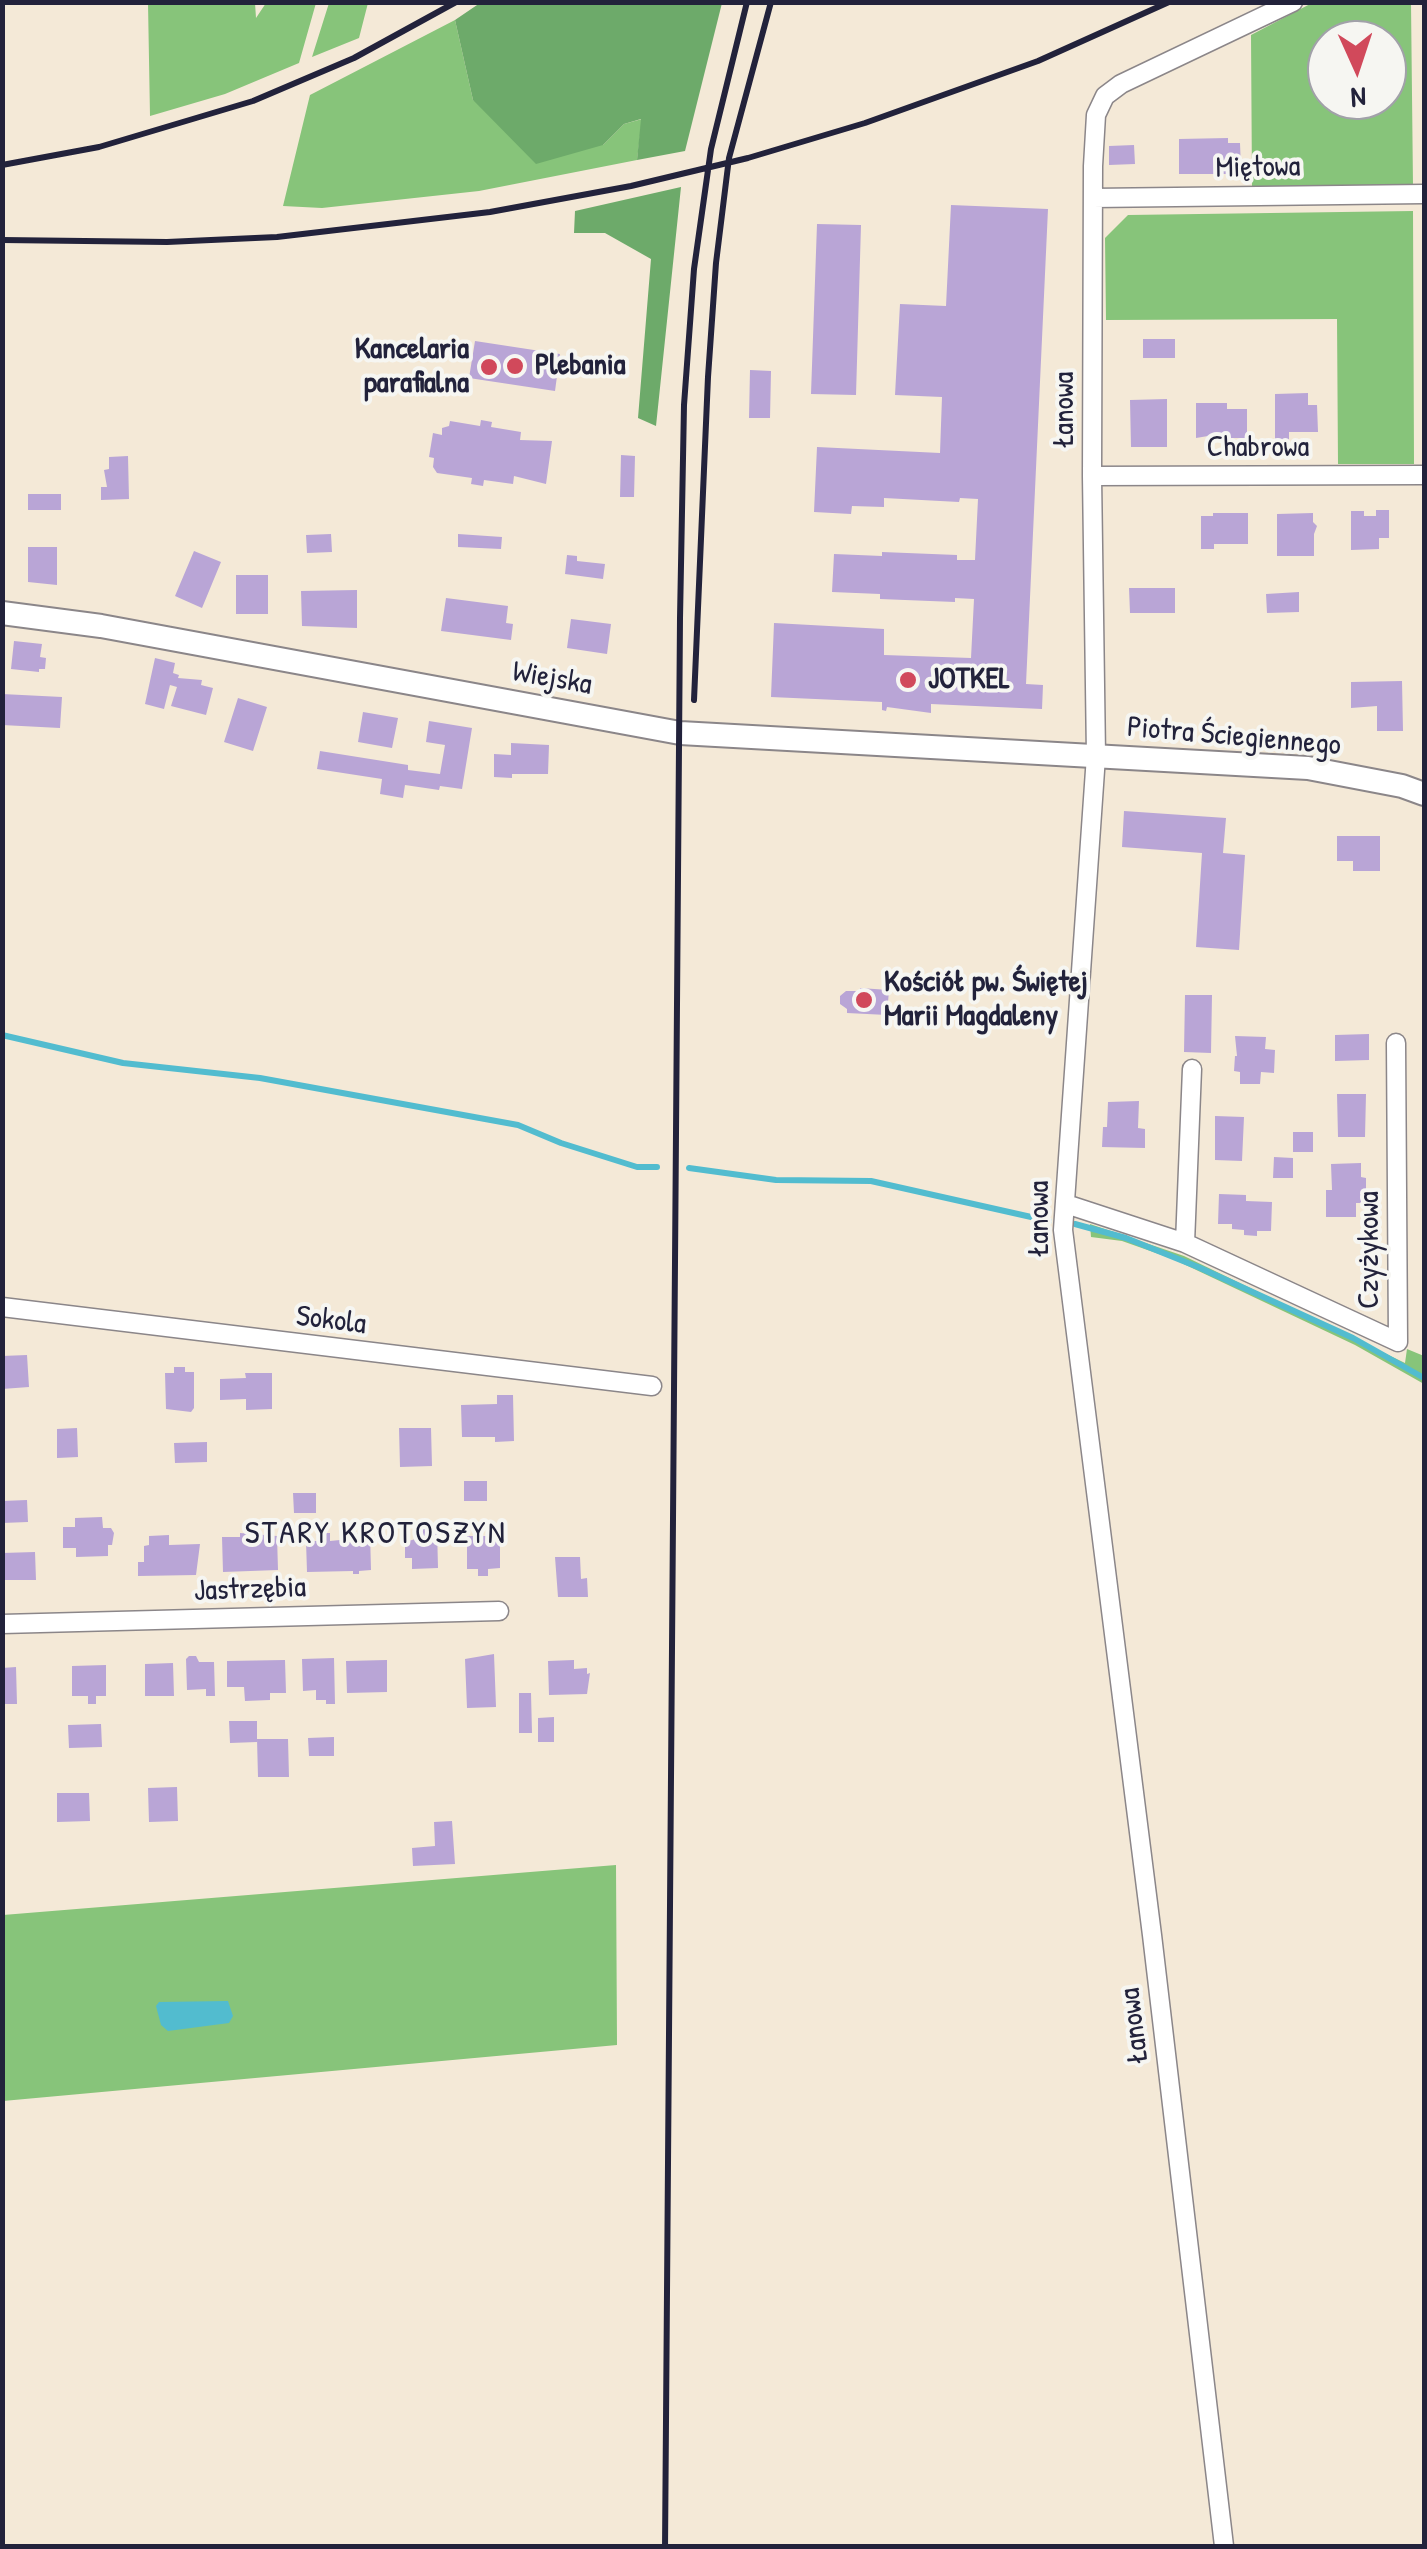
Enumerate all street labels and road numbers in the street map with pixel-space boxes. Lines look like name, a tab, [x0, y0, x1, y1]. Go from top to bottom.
street label: Miętowa	[1215, 149, 1301, 187]
street label: Łanowa	[1047, 372, 1083, 448]
street label: Chabrowa	[1207, 430, 1309, 466]
street label: Wiejska	[510, 654, 594, 704]
street label: Piotra Ściegiennego	[1126, 710, 1342, 764]
street label: Łanowa	[1022, 1181, 1058, 1257]
street label: Czyżykowa	[1352, 1191, 1388, 1309]
street label: Sokola	[294, 1299, 368, 1343]
street label: Jastrzębia	[193, 1570, 307, 1610]
street label: Łanowa	[1112, 1986, 1158, 2066]

